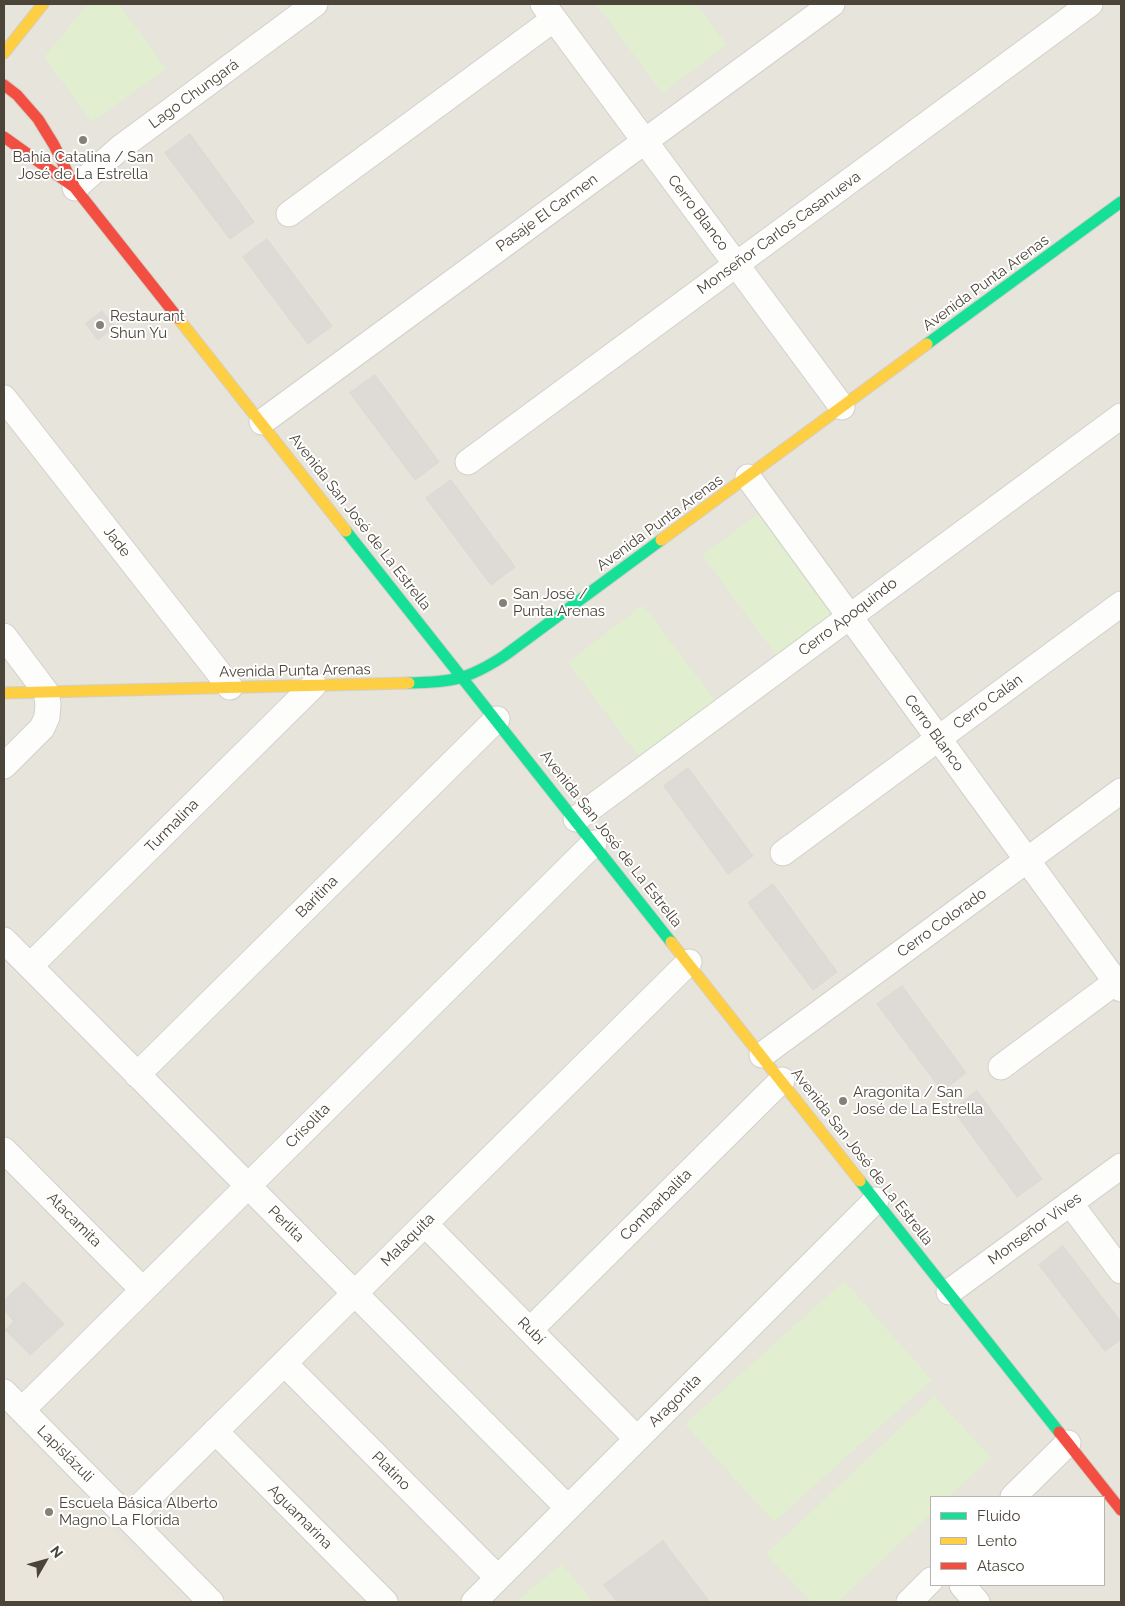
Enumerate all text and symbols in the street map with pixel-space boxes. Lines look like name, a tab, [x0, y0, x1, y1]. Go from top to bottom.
street label: Lago Chungará	[146, 55, 242, 133]
marker: Bahía Catalina / San José de La Estrella	[77, 134, 89, 146]
place label: Bahía Catalina / San José de La Estrella	[13, 148, 153, 183]
street label: Monseñor Carlos Casanueva	[694, 168, 864, 298]
street label: Pasaje El Carmen	[493, 170, 601, 256]
street label: Cerro Blanco	[664, 172, 732, 254]
street label: Avenida Punta Arenas	[919, 231, 1053, 335]
place label: Restaurant Shun Yu	[110, 307, 185, 342]
marker: Restaurant Shun Yu	[94, 319, 106, 331]
street label: Avenida San José de La Estrella	[285, 430, 435, 614]
street label: Avenida Punta Arenas	[593, 471, 727, 575]
street label: Jade	[100, 523, 134, 561]
street label: Cerro Apoquindo	[795, 574, 901, 660]
place label: San José / Punta Arenas	[513, 585, 605, 620]
marker: San José / Punta Arenas	[497, 597, 509, 609]
street label: Avenida Punta Arenas	[219, 661, 371, 681]
street label: Cerro Calán	[950, 671, 1026, 733]
street label: Cerro Blanco	[900, 691, 968, 775]
street label: Avenida San José de La Estrella	[536, 747, 686, 931]
street label: Turmalina	[141, 795, 203, 857]
street label: Baritina	[292, 872, 342, 922]
street label: Cerro Colorado	[894, 885, 990, 961]
street label: Avenida San José de La Estrella	[787, 1065, 937, 1249]
place label: Aragonita / San José de La Estrella	[853, 1083, 983, 1118]
marker: Aragonita / San José de La Estrella	[837, 1095, 849, 1107]
street label: Crisolita	[282, 1100, 334, 1152]
street label: Combarbalita	[617, 1166, 695, 1244]
street label: Atacamita	[43, 1189, 105, 1251]
street label: Monseñor Vives	[985, 1189, 1085, 1269]
street label: Perlita	[264, 1202, 308, 1246]
street label: Malaquita	[378, 1210, 438, 1270]
street label: Rubí	[514, 1314, 548, 1348]
street label: Aragonita	[645, 1371, 705, 1431]
street label: Lapislázuli	[33, 1422, 97, 1486]
street label: Platino	[368, 1448, 414, 1494]
street label: Aguamarina	[264, 1481, 336, 1553]
place label: Escuela Básica Alberto Magno La Florida	[59, 1494, 218, 1529]
legend	[930, 1496, 1105, 1586]
marker: Escuela Básica Alberto Magno La Florida	[43, 1506, 55, 1518]
text: Fluido	[977, 1507, 1020, 1525]
text: Lento	[977, 1532, 1017, 1550]
north arrow	[20, 1536, 70, 1586]
text: N	[47, 1543, 66, 1561]
text: Atasco	[977, 1557, 1024, 1575]

